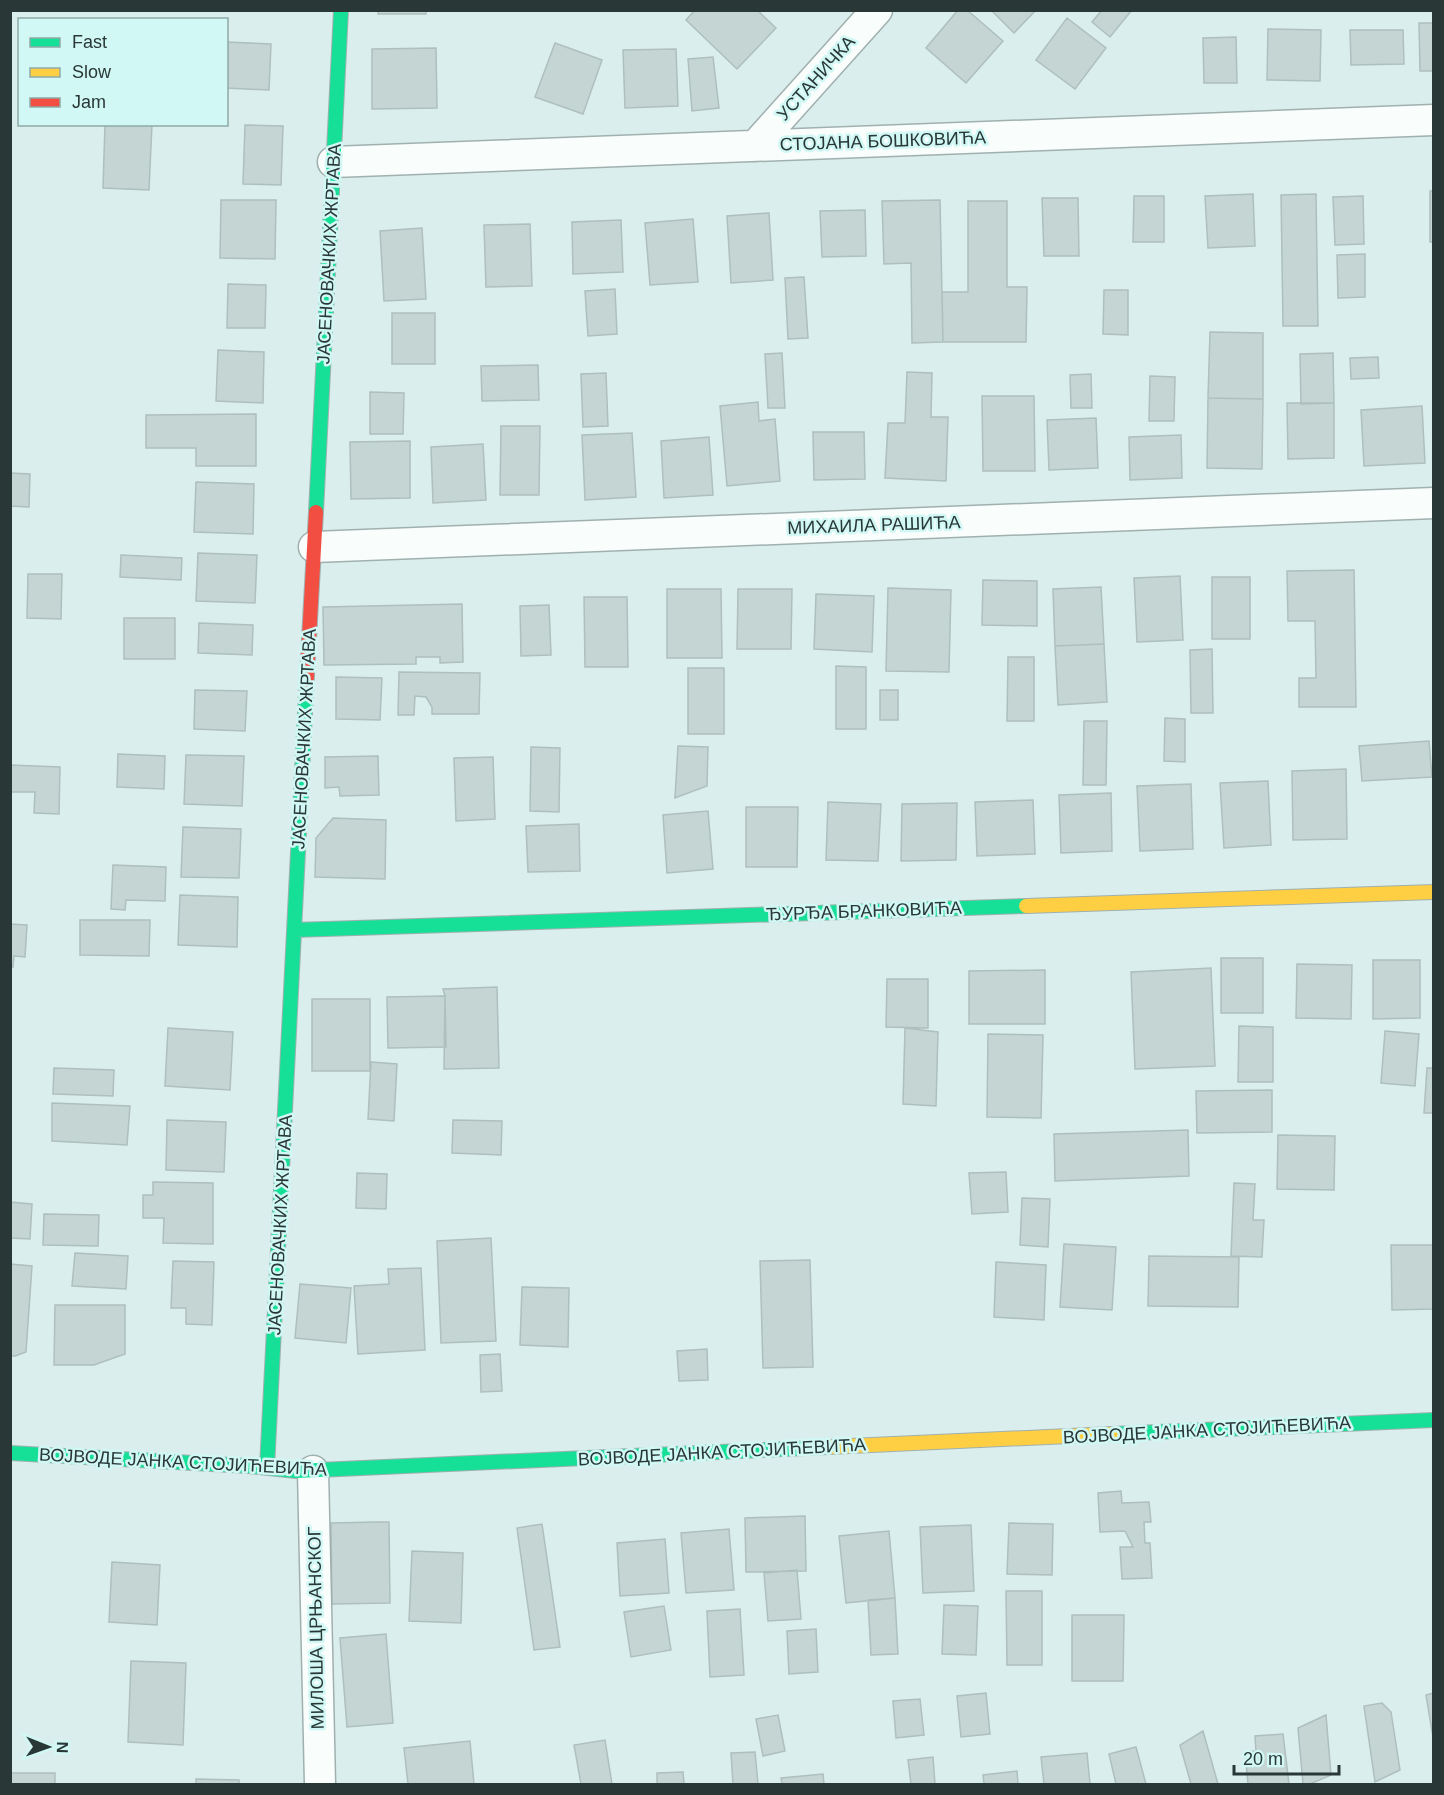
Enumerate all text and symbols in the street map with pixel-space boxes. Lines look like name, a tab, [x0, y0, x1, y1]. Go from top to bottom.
legend	[18, 18, 228, 126]
text: Fast	[72, 32, 107, 52]
street label: УСТАНИЧКА	[773, 32, 859, 124]
text: Slow	[72, 62, 112, 82]
text: Jam	[72, 92, 106, 112]
street label: СТОЈАНА БОШКОВИЋА	[780, 127, 986, 155]
street label: ЈАСЕНОВАЧКИХ ЖРТАВА	[313, 143, 345, 365]
street label: МИХАИЛА РАШИЋА	[787, 512, 961, 538]
street label: ЈАСЕНОВАЧКИХ ЖРТАВА	[288, 628, 320, 850]
street label: ЂУРЂА БРАНКОВИЋА	[766, 898, 962, 924]
street label: ЈАСЕНОВАЧКИХ ЖРТАВА	[264, 1114, 296, 1336]
street label: ВОЈВОДЕ ЈАНКА СТОЈИЋЕВИЋА	[1063, 1412, 1351, 1448]
street label: ВОЈВОДЕ ЈАНКА СТОЈИЋЕВИЋА	[578, 1434, 866, 1470]
street label: ВОЈВОДЕ ЈАНКА СТОЈИЋЕВИЋА	[39, 1444, 327, 1480]
street label: МИЛОША ЦРЊАНСКОГ	[304, 1526, 328, 1730]
north arrow	[18, 1717, 78, 1777]
scale bar	[1234, 1738, 1339, 1776]
text: N	[54, 1741, 71, 1753]
text: 20 m	[1243, 1749, 1283, 1769]

